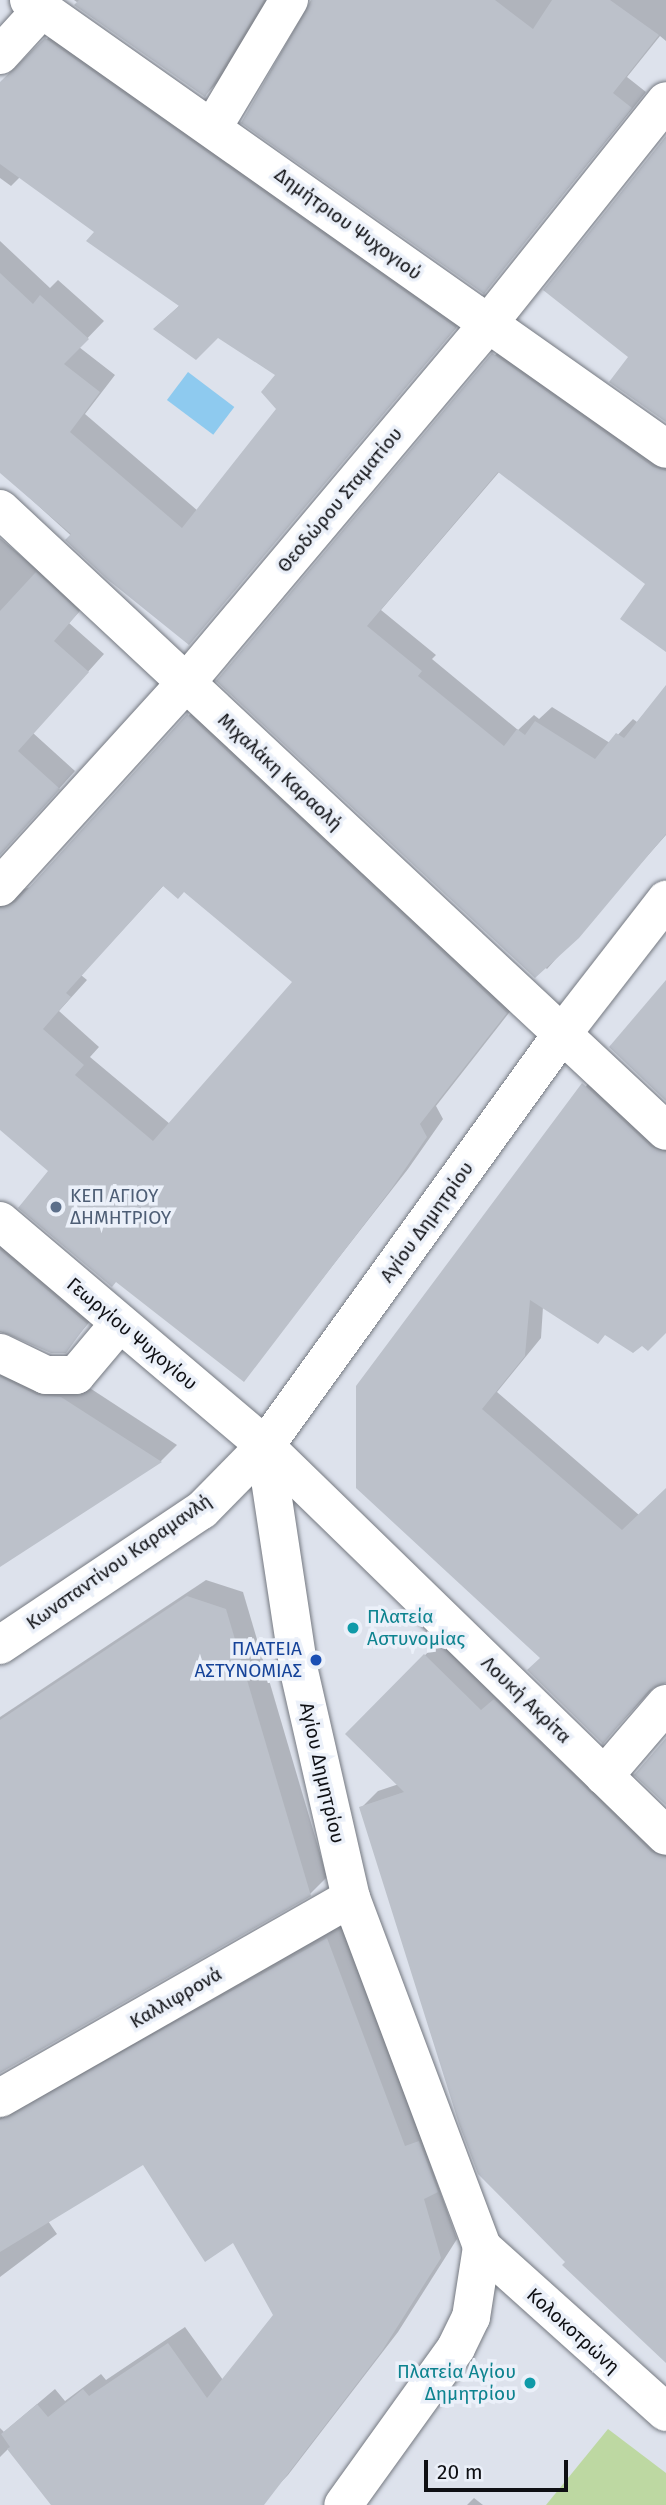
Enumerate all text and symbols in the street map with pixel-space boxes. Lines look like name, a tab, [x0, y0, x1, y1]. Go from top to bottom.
street label: Δημήτριου Ψυχογιού	[270, 163, 426, 285]
street label: Θεοδώρου Σταματίου	[273, 423, 407, 577]
street label: Μιχαλάκη Καραολή	[213, 709, 347, 835]
street label: Αγίου Δημητρίου	[376, 1157, 478, 1287]
place label: ΚΕΠ ΑΓΙΟΥ ΔΗΜΗΤΡΙΟΥ	[70, 1185, 171, 1229]
marker: ΚΕΠ ΑΓΙΟΥ ΔΗΜΗΤΡΙΟΥ	[48, 1199, 64, 1215]
street label: Γεωργίου Ψυχογίου	[62, 1273, 202, 1395]
street label: Κωνσταντίνου Καραμανλή	[22, 1489, 216, 1635]
place label: Πλατεία Αστυνομίας	[367, 1606, 465, 1650]
marker: Πλατεία Αστυνομίας	[345, 1620, 361, 1636]
place label: ΠΛΑΤΕΙΑ ΑΣΤΥΝΟΜΙΑΣ	[194, 1638, 302, 1682]
marker: ΠΛΑΤΕΙΑ ΑΣΤΥΝΟΜΙΑΣ	[308, 1652, 324, 1668]
street label: Λουκή Ακρίτα	[476, 1652, 576, 1748]
street label: Αγίου Δημητρίου	[295, 1700, 349, 1846]
street label: Καλλιφρονά	[126, 1963, 226, 2033]
street label: Κολοκοτρώνη	[522, 2283, 624, 2379]
place label: Πλατεία Αγίου Δημητρίου	[397, 2361, 516, 2405]
marker: Πλατεία Αγίου Δημητρίου	[522, 2375, 538, 2391]
scale bar	[428, 2446, 572, 2490]
text: 20 m	[437, 2459, 483, 2485]

